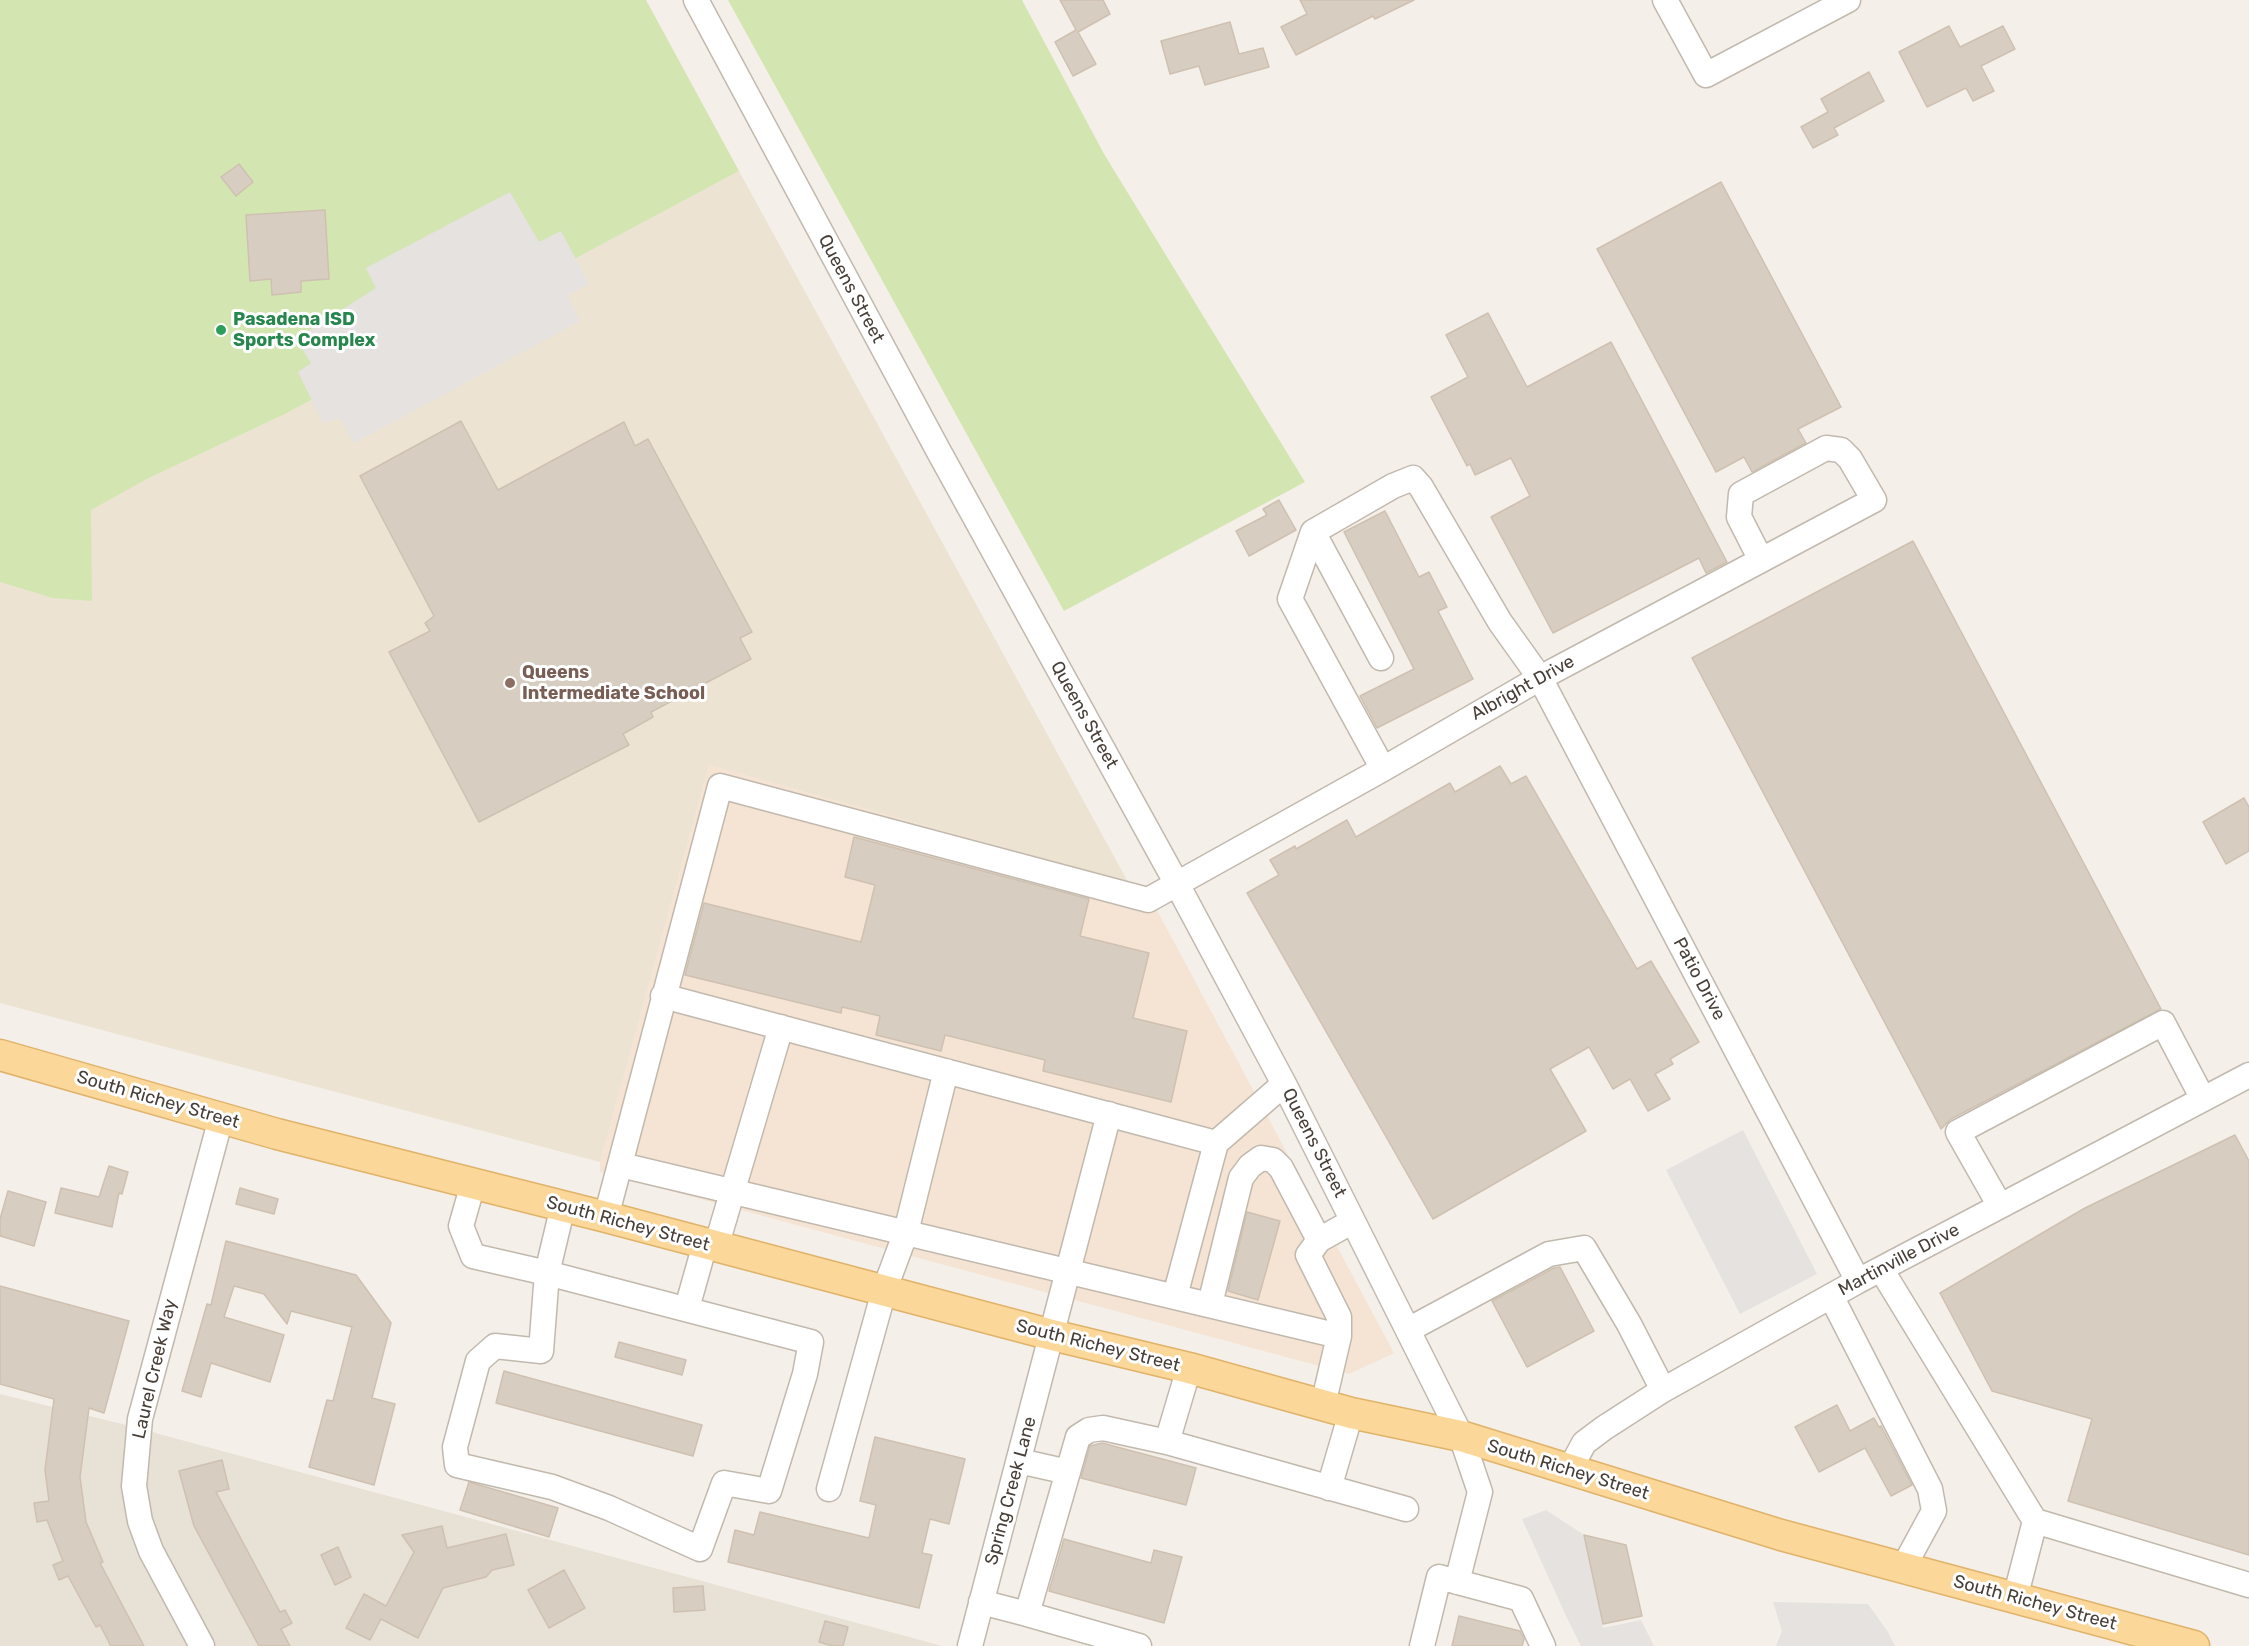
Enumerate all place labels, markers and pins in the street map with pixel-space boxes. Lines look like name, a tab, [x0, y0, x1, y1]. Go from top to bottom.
place label: Pasadena ISD Sports Complex	[233, 309, 375, 352]
marker: Pasadena ISD Sports Complex	[214, 323, 228, 337]
place label: Queens Intermediate School	[522, 662, 705, 704]
marker: Queens Intermediate School	[503, 676, 517, 690]

